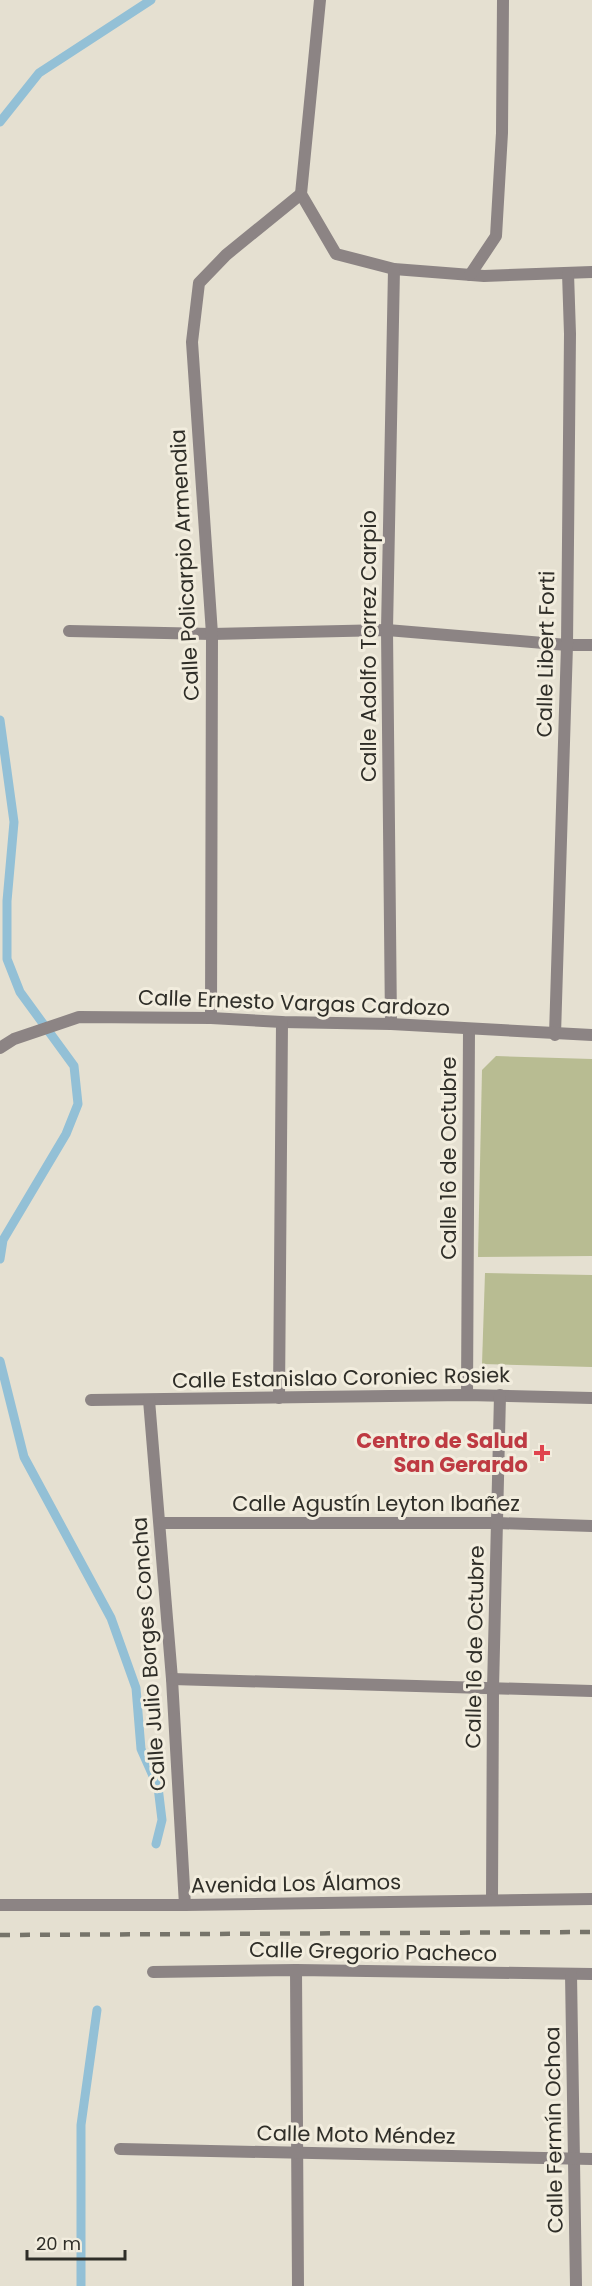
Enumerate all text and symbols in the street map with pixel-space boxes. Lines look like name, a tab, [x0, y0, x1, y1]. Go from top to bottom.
street label: Calle Policarpio Armendia	[163, 428, 206, 702]
street label: Calle Adolfo Torrez Carpio	[354, 510, 383, 782]
street label: Calle Libert Forti	[530, 570, 561, 738]
street label: Calle Ernesto Vargas Cardozo	[138, 983, 451, 1022]
street label: Calle 16 de Octubre	[434, 1056, 463, 1260]
street label: Calle Estanislao Coroniec Rosiek	[172, 1360, 510, 1395]
place label: Centro de Salud San Gerardo	[356, 1426, 528, 1479]
marker: Centro de Salud San Gerardo	[533, 1444, 551, 1462]
street label: Calle Agustín Leyton Ibañez	[232, 1489, 520, 1518]
street label: Calle Julio Borges Concha	[124, 1516, 173, 1792]
street label: Calle 16 de Octubre	[458, 1545, 491, 1749]
street label: Avenida Los Álamos	[191, 1867, 401, 1900]
street label: Calle Gregorio Pacheco	[249, 1935, 497, 1968]
street label: Calle Fermín Ochoa	[537, 2026, 570, 2234]
street label: Calle Moto Méndez	[256, 2118, 456, 2151]
scale bar	[27, 2223, 124, 2261]
text: 20 m	[36, 2231, 81, 2256]

